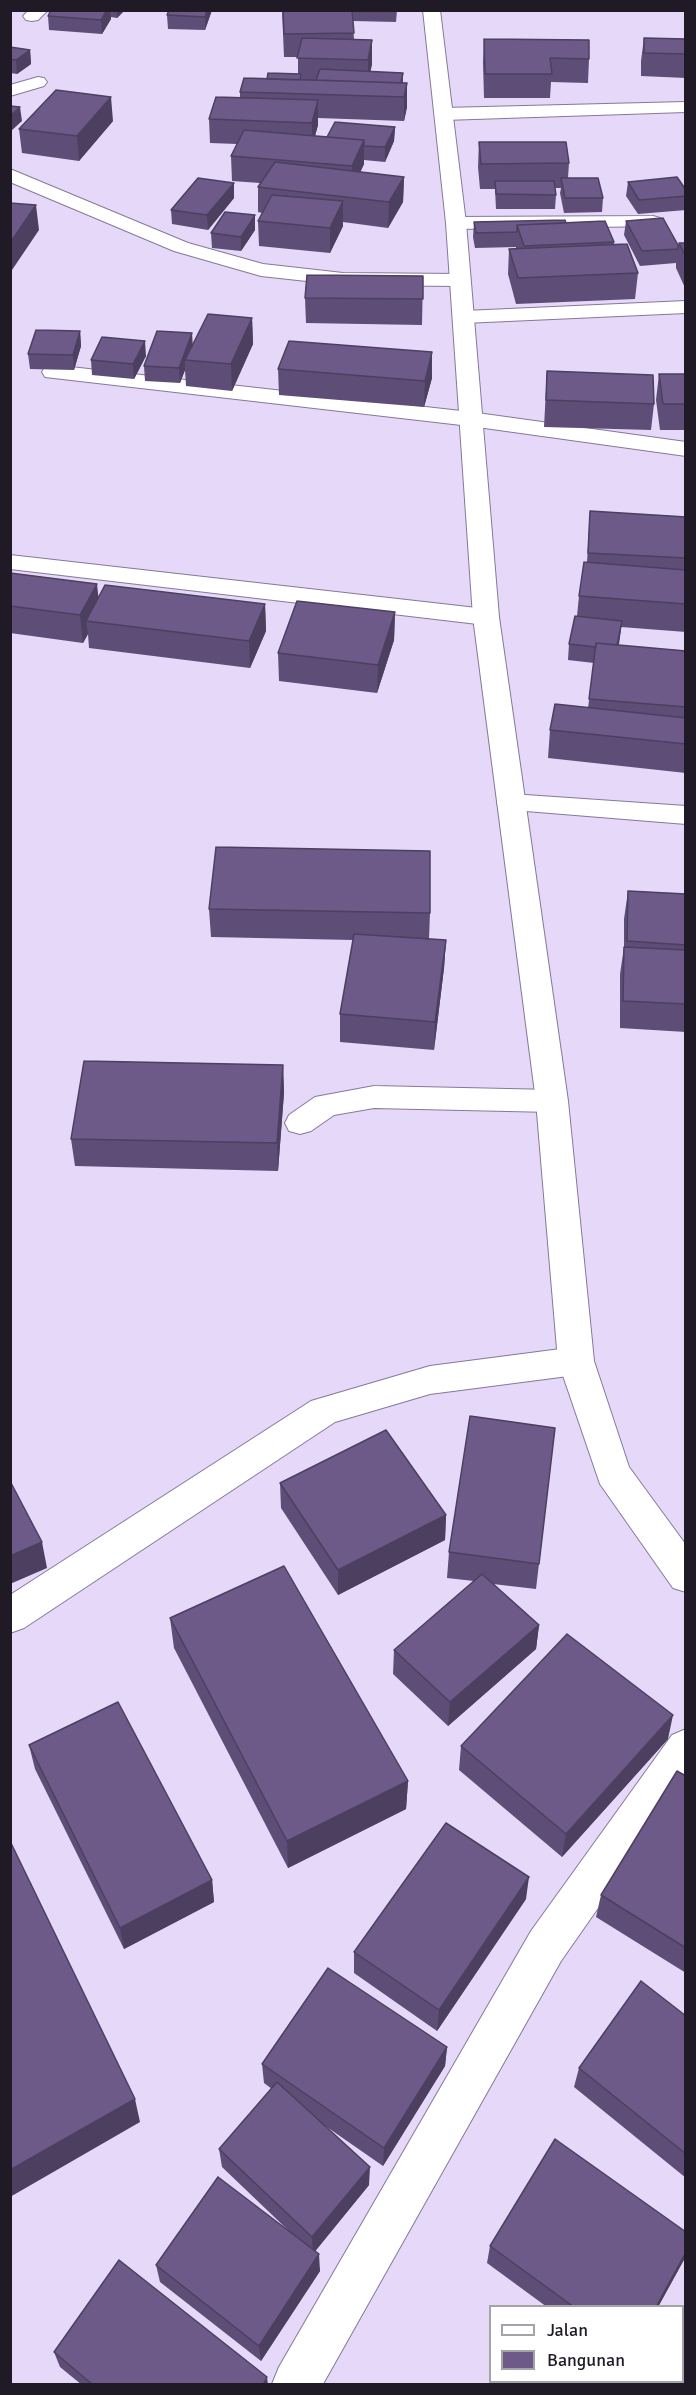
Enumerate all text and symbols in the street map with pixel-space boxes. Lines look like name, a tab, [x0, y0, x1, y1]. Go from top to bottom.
legend	[489, 2305, 684, 2383]
text: Jalan	[547, 2319, 588, 2341]
text: Bangunan	[547, 2349, 625, 2371]

